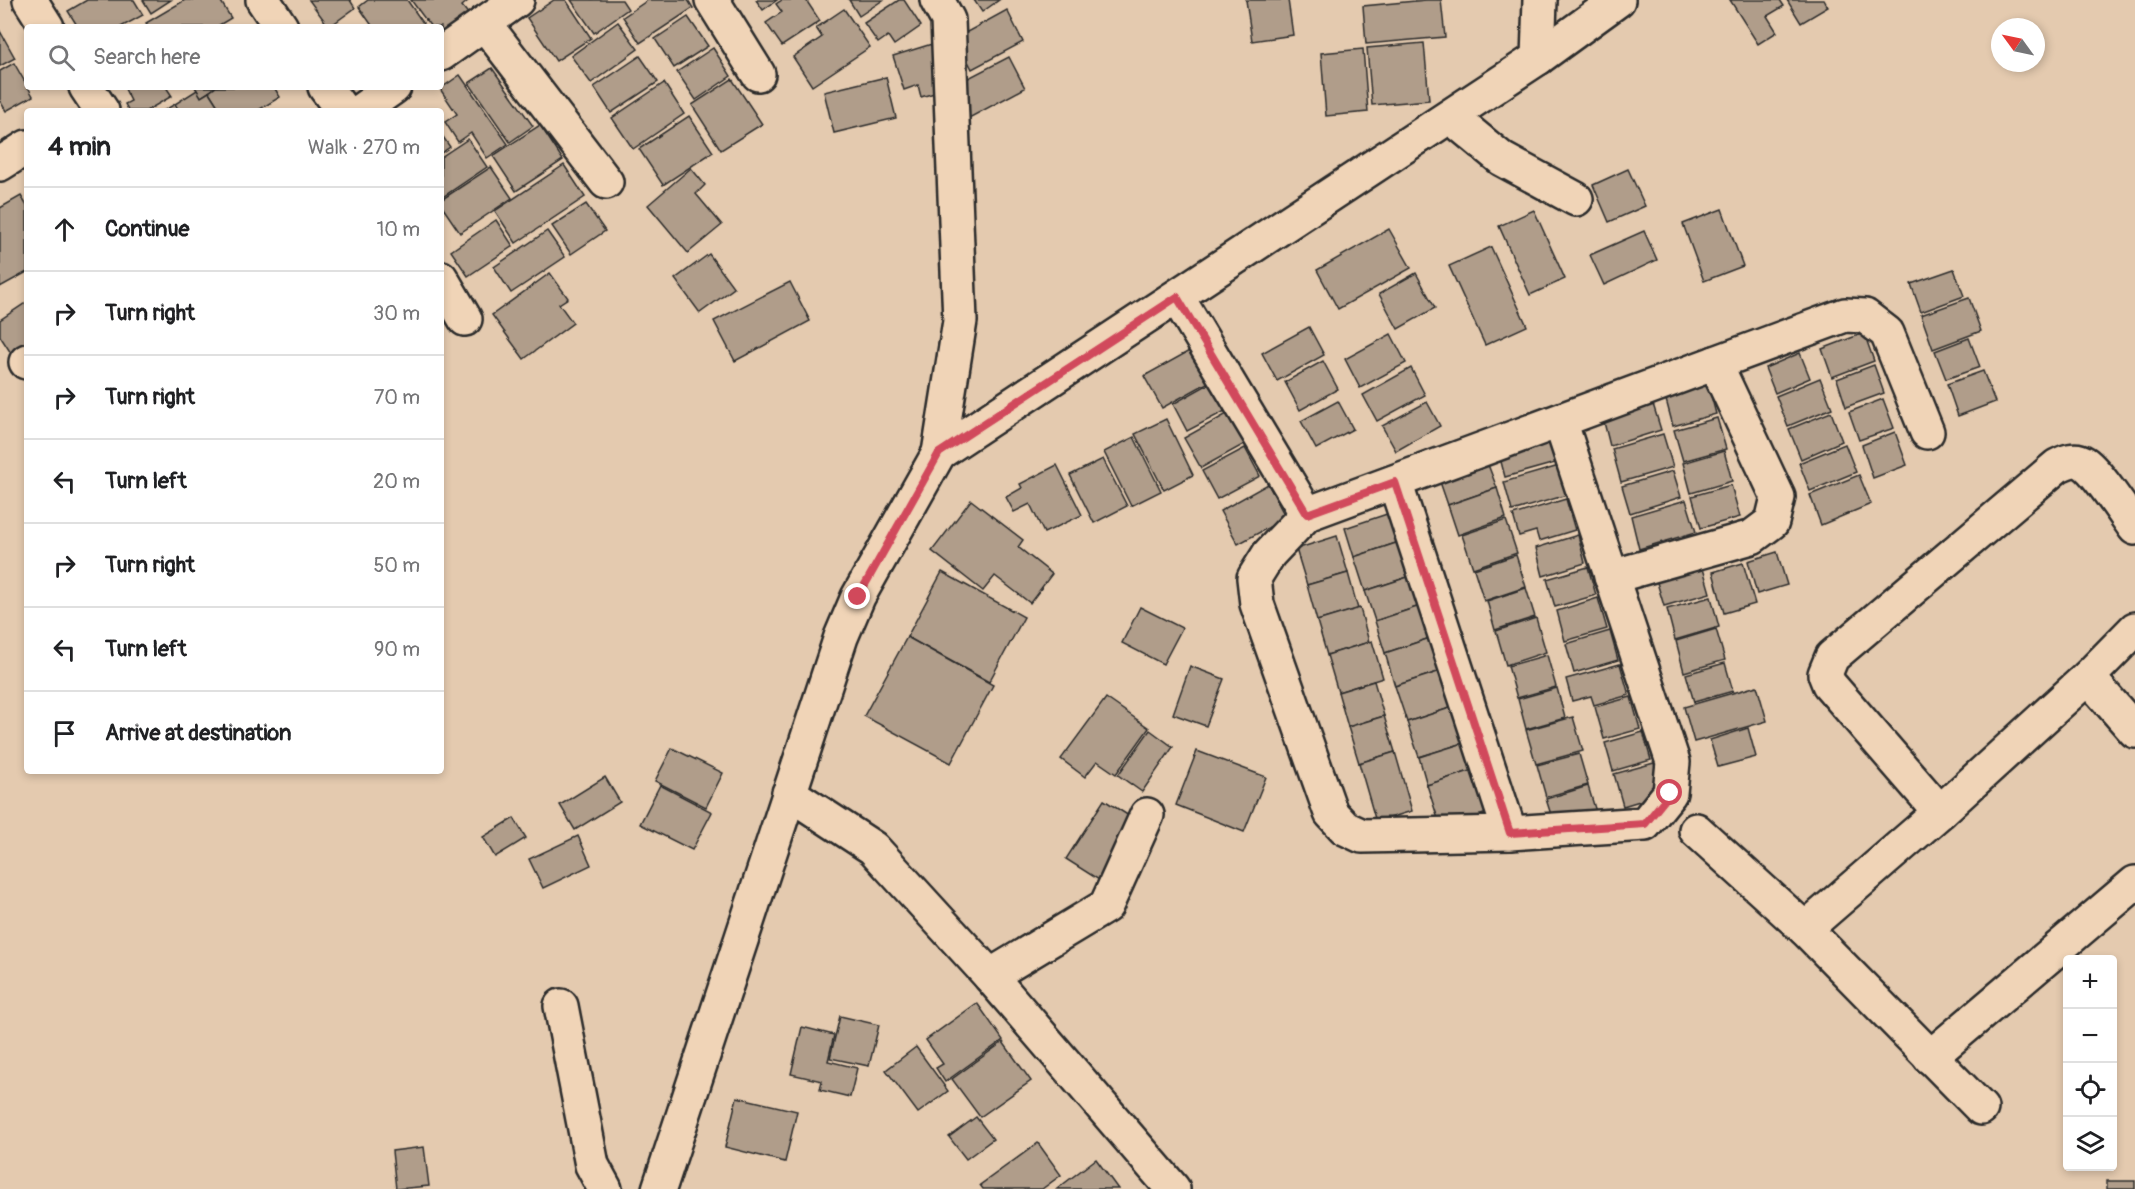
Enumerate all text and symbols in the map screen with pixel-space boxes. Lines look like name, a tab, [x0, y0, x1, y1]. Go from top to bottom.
north arrow	[1991, 18, 2045, 72]
search box	[24, 24, 444, 90]
icon: search	[45, 41, 78, 74]
text: Search here	[93, 43, 200, 71]
text: 4 min	[48, 131, 111, 163]
text: Walk · 270 m	[308, 135, 420, 160]
icon: ahead	[48, 213, 81, 246]
text: Continue	[105, 215, 189, 243]
text: 10 m	[376, 217, 420, 242]
icon: right	[48, 297, 81, 330]
text: Turn right	[105, 299, 195, 327]
text: 30 m	[373, 301, 420, 326]
icon: right	[48, 381, 81, 414]
text: Turn right	[105, 383, 195, 411]
text: 70 m	[374, 385, 420, 410]
icon: left	[48, 465, 81, 498]
text: Turn left	[105, 467, 187, 495]
text: 20 m	[373, 469, 420, 494]
icon: right	[48, 549, 81, 582]
text: Turn right	[105, 551, 195, 579]
text: 50 m	[373, 553, 420, 578]
route end	[844, 583, 870, 609]
icon: left	[48, 633, 81, 666]
text: Turn left	[105, 635, 187, 663]
text: 90 m	[374, 637, 420, 662]
icon: arrive	[48, 717, 81, 750]
text: Arrive at destination	[105, 719, 291, 747]
route start	[1656, 779, 1682, 805]
map controls	[2063, 955, 2117, 1171]
button: +	[2063, 955, 2117, 1009]
button: −	[2063, 1009, 2117, 1063]
button: locate	[2063, 1063, 2117, 1117]
button: layers	[2063, 1117, 2117, 1171]

